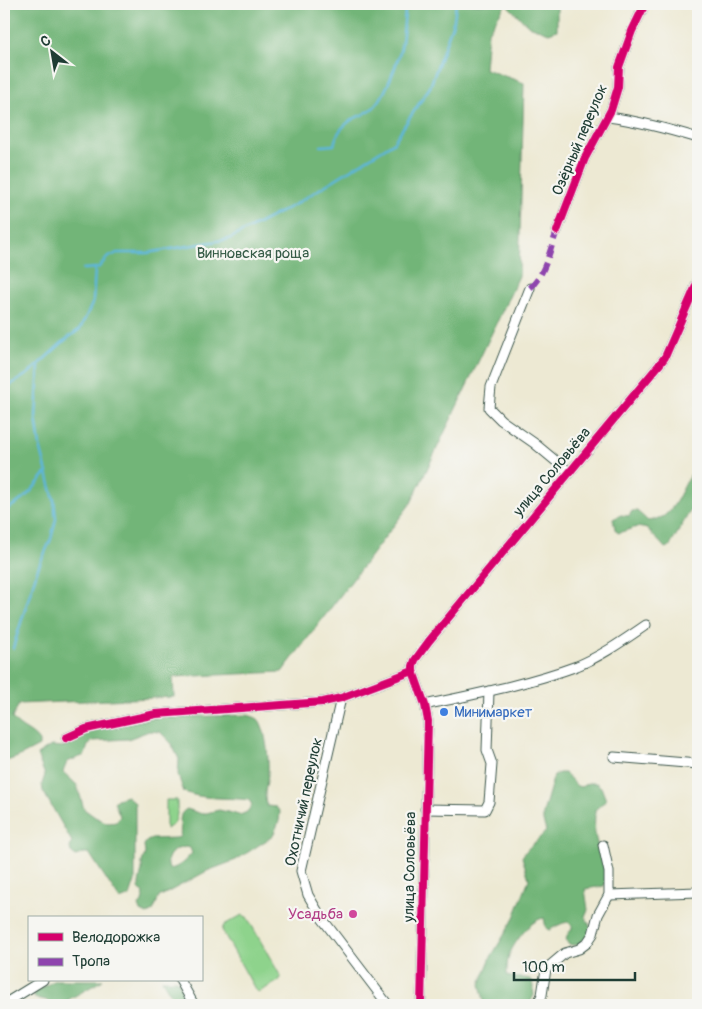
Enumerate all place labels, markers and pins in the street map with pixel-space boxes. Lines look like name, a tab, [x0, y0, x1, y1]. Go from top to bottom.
place label: Минимаркет	[454, 703, 533, 722]
marker: Минимаркет	[438, 706, 450, 718]
place label: Усадьба	[288, 905, 343, 924]
marker: Усадьба	[347, 908, 359, 920]

